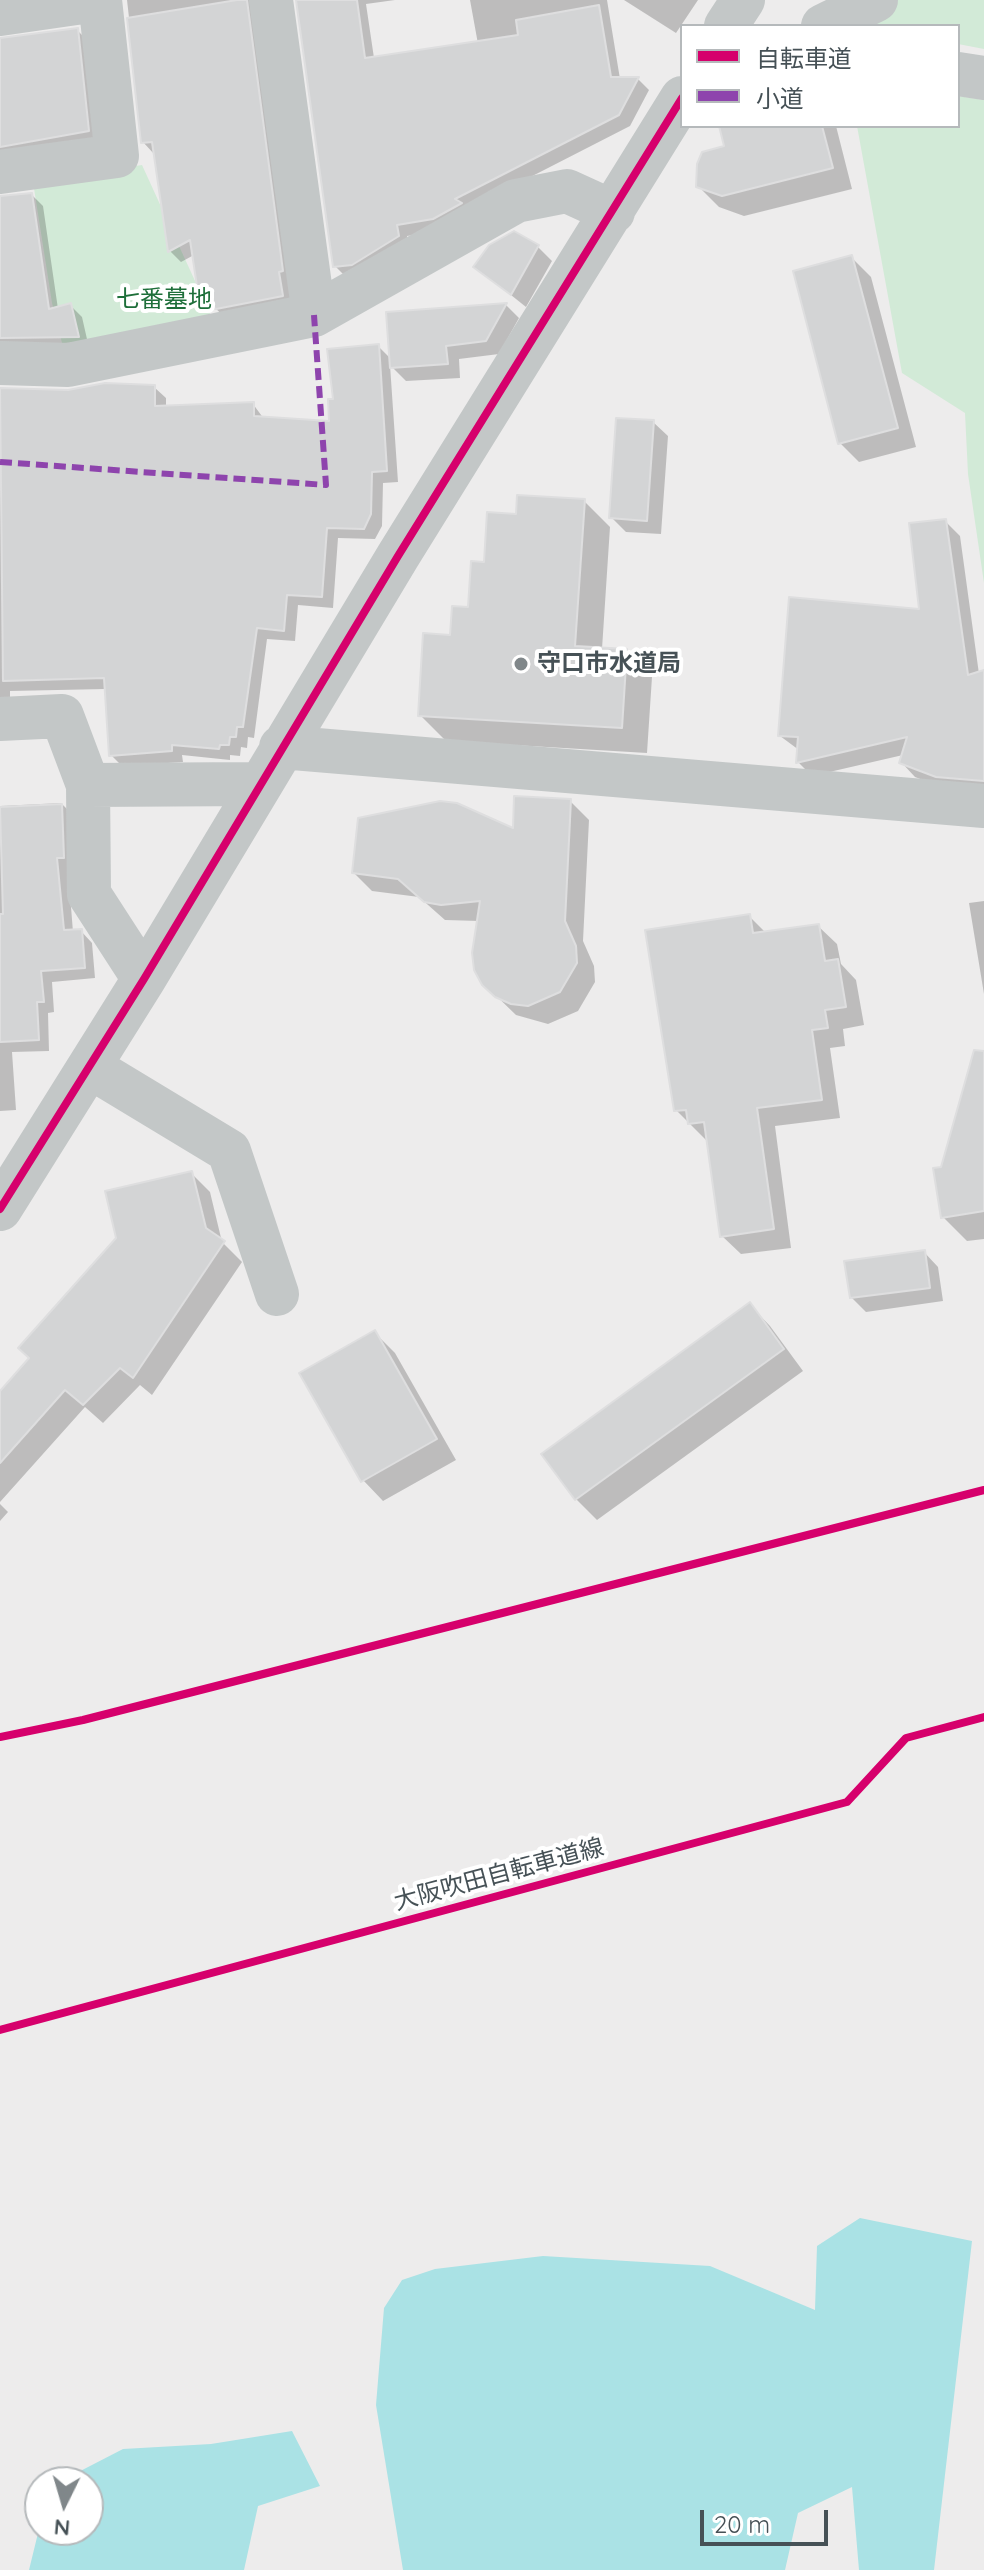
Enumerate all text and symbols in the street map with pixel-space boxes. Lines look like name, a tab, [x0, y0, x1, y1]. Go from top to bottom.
legend	[680, 24, 960, 128]
text: 自転車道	[756, 43, 852, 73]
text: 小道	[756, 83, 804, 113]
park label: 七番墓地	[116, 286, 212, 314]
place label: 守口市水道局	[537, 650, 681, 678]
marker: 守口市水道局	[512, 655, 530, 673]
street label: 大阪吹田自転車道線	[391, 1833, 607, 1917]
north arrow	[24, 2466, 104, 2546]
scale bar	[704, 2494, 832, 2544]
text: 20 m	[714, 2509, 770, 2539]
text: N	[53, 2513, 71, 2543]

